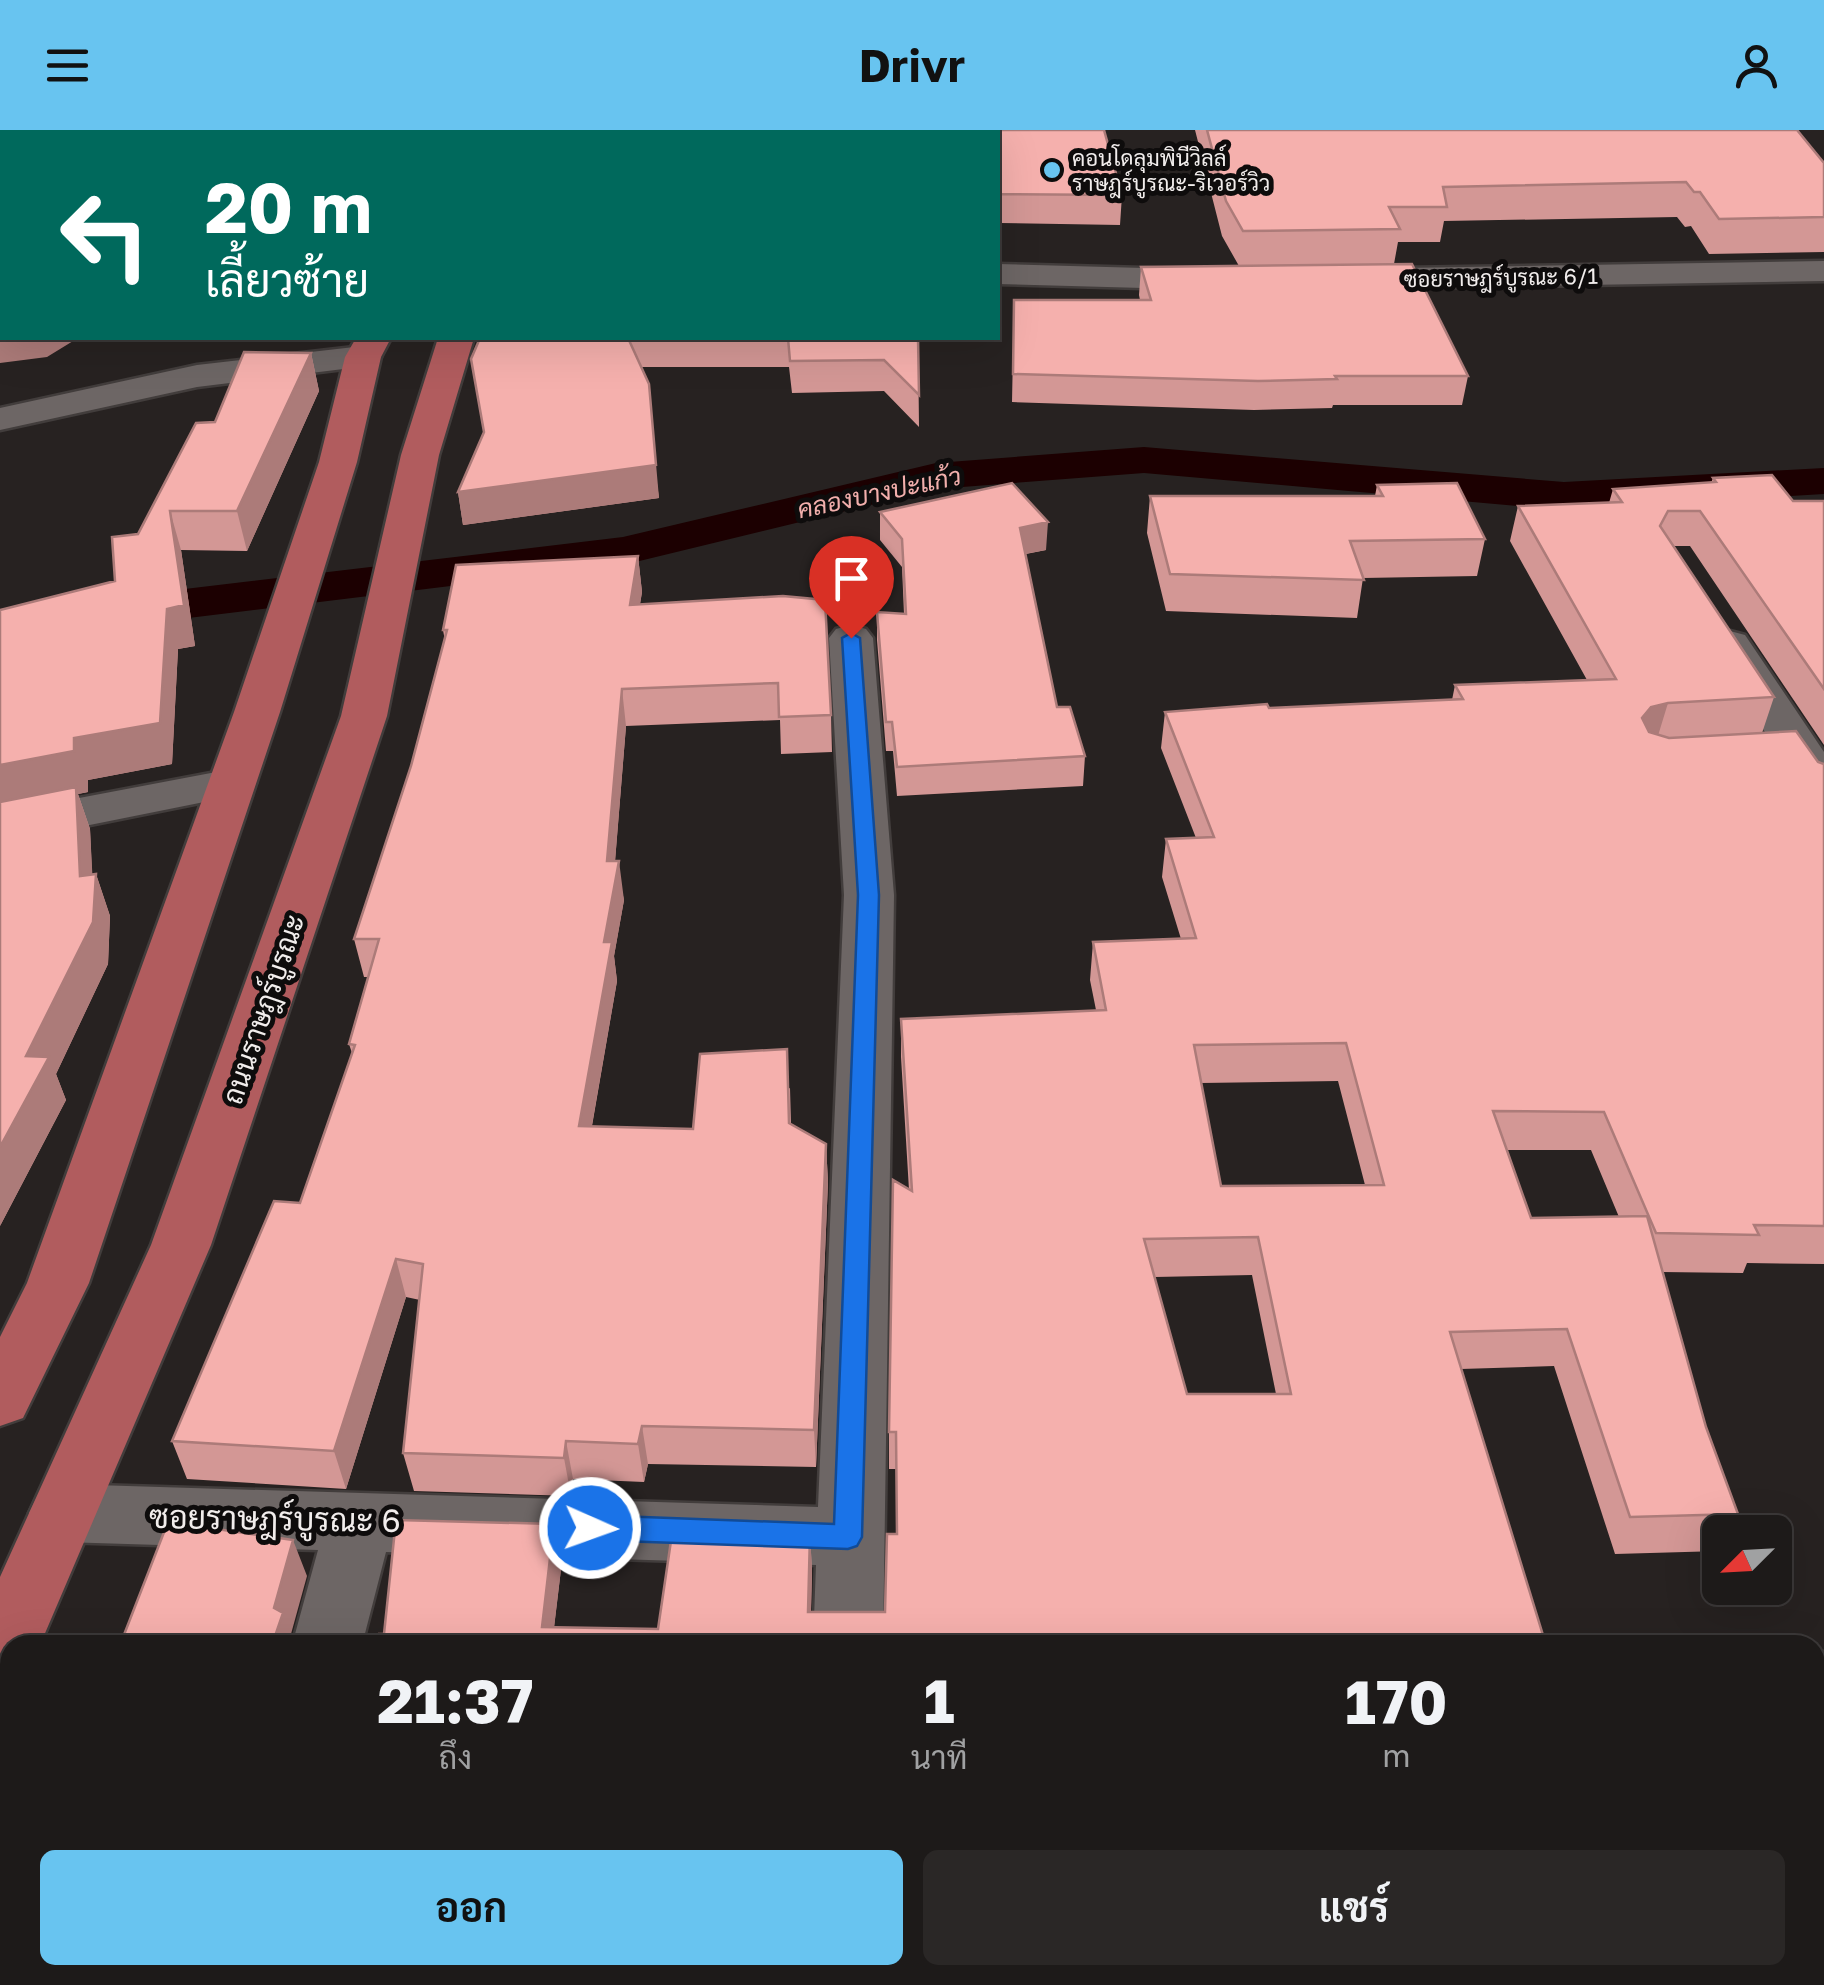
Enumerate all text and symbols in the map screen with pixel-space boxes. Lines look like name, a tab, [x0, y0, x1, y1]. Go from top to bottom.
icon: menu	[40, 38, 95, 93]
text: Drivr	[859, 38, 965, 92]
icon: person	[1729, 38, 1784, 93]
place label: คอนโดลุมพินีวิลล์ ราษฎร์บูรณะ-ริเวอร์วิว	[1072, 144, 1270, 199]
marker: คอนโดลุมพินีวิลล์ ราษฎร์บูรณะ-ริเวอร์วิว	[1041, 159, 1063, 181]
text: 20 m	[205, 164, 372, 248]
icon: left	[40, 170, 170, 300]
text: เลี้ยวซ้าย	[205, 253, 369, 307]
street label: ซอยราษฎร์บูรณะ 6/1	[1404, 262, 1599, 295]
water label: คลองบางปะแก้ว	[794, 460, 964, 524]
pin	[809, 536, 894, 639]
icon: arrive	[824, 551, 879, 606]
street label: ถนนราษฎร์บูรณะ	[213, 909, 315, 1110]
position arrow	[538, 1476, 642, 1580]
street label: ซอยราษฎร์บูรณะ 6	[149, 1496, 401, 1543]
north arrow	[1702, 1515, 1792, 1605]
map controls	[1702, 1515, 1792, 1605]
text: 21:37	[377, 1664, 533, 1736]
text: 1	[924, 1664, 955, 1736]
text: 170	[1345, 1665, 1448, 1737]
text: m	[1382, 1736, 1410, 1774]
text: ถึง	[439, 1738, 472, 1776]
text: นาที	[911, 1738, 968, 1776]
button: ออก	[40, 1850, 903, 1965]
button: แชร์	[923, 1850, 1785, 1965]

